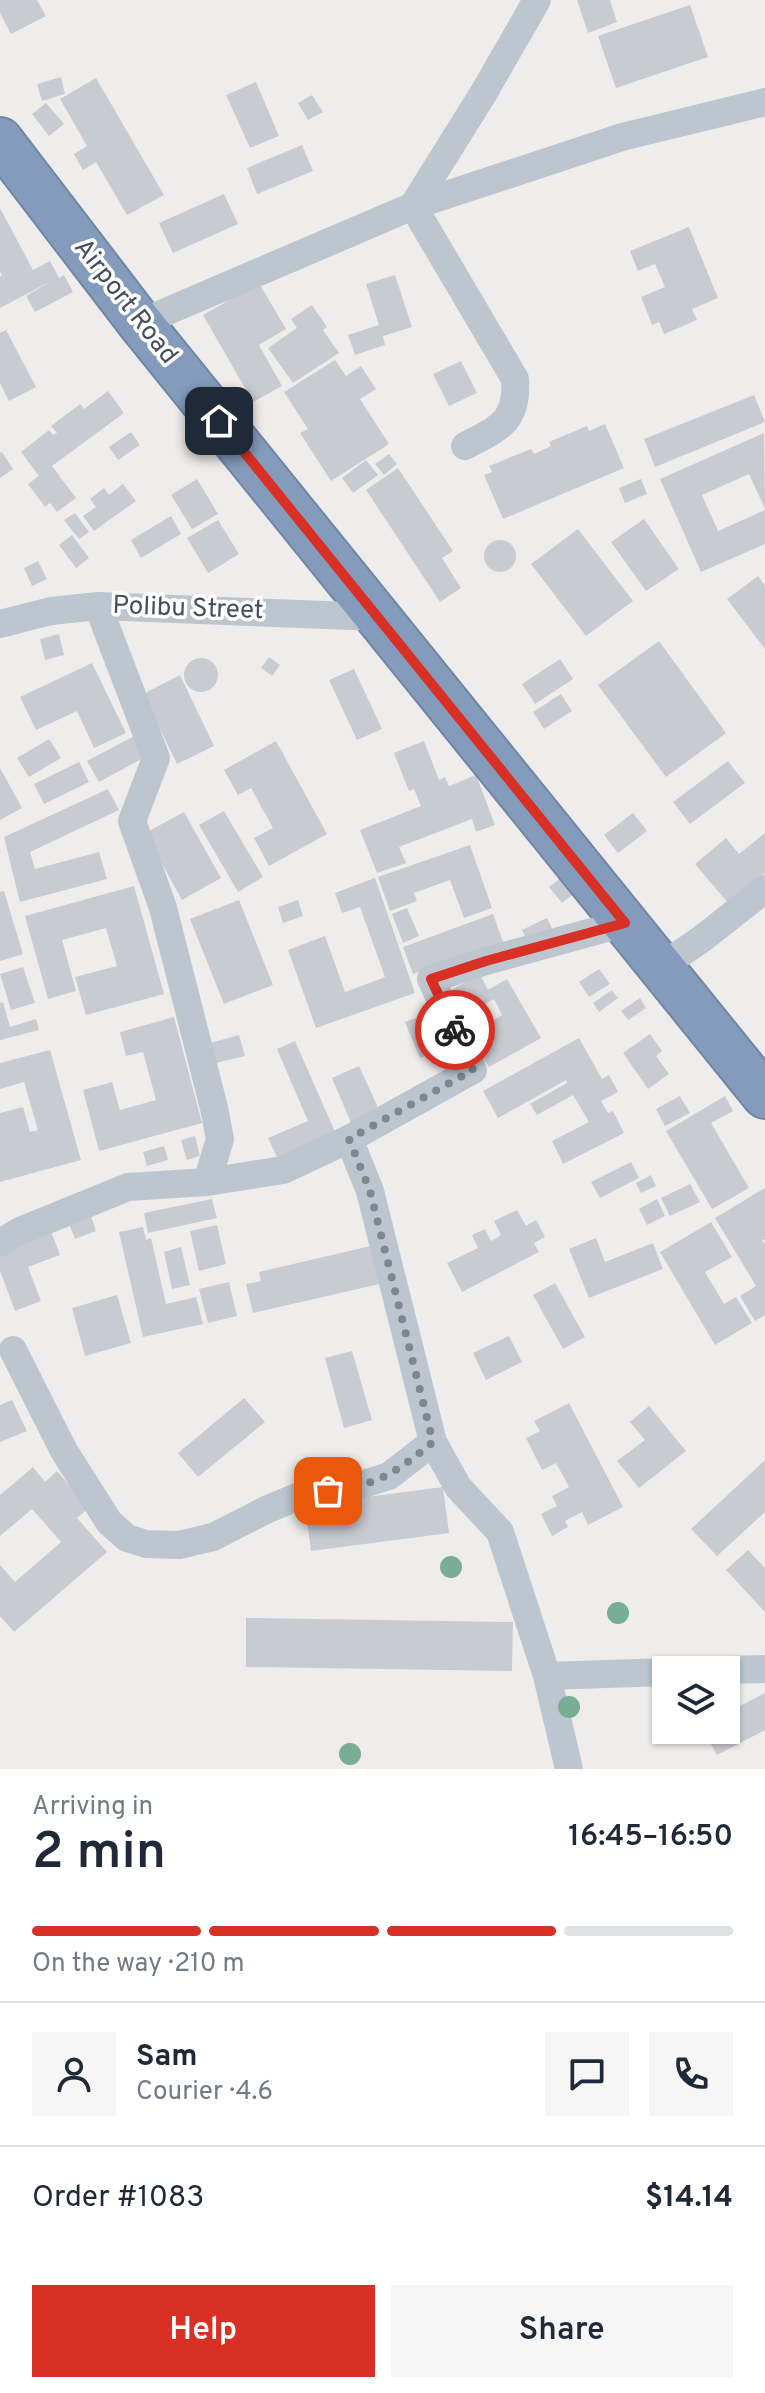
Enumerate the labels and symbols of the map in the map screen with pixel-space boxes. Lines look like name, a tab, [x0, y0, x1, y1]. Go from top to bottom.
street label: Airport Road	[66, 233, 184, 371]
pin	[185, 387, 253, 455]
street label: Polibu Street	[112, 590, 264, 628]
courier	[415, 990, 495, 1070]
pin	[294, 1457, 362, 1525]

